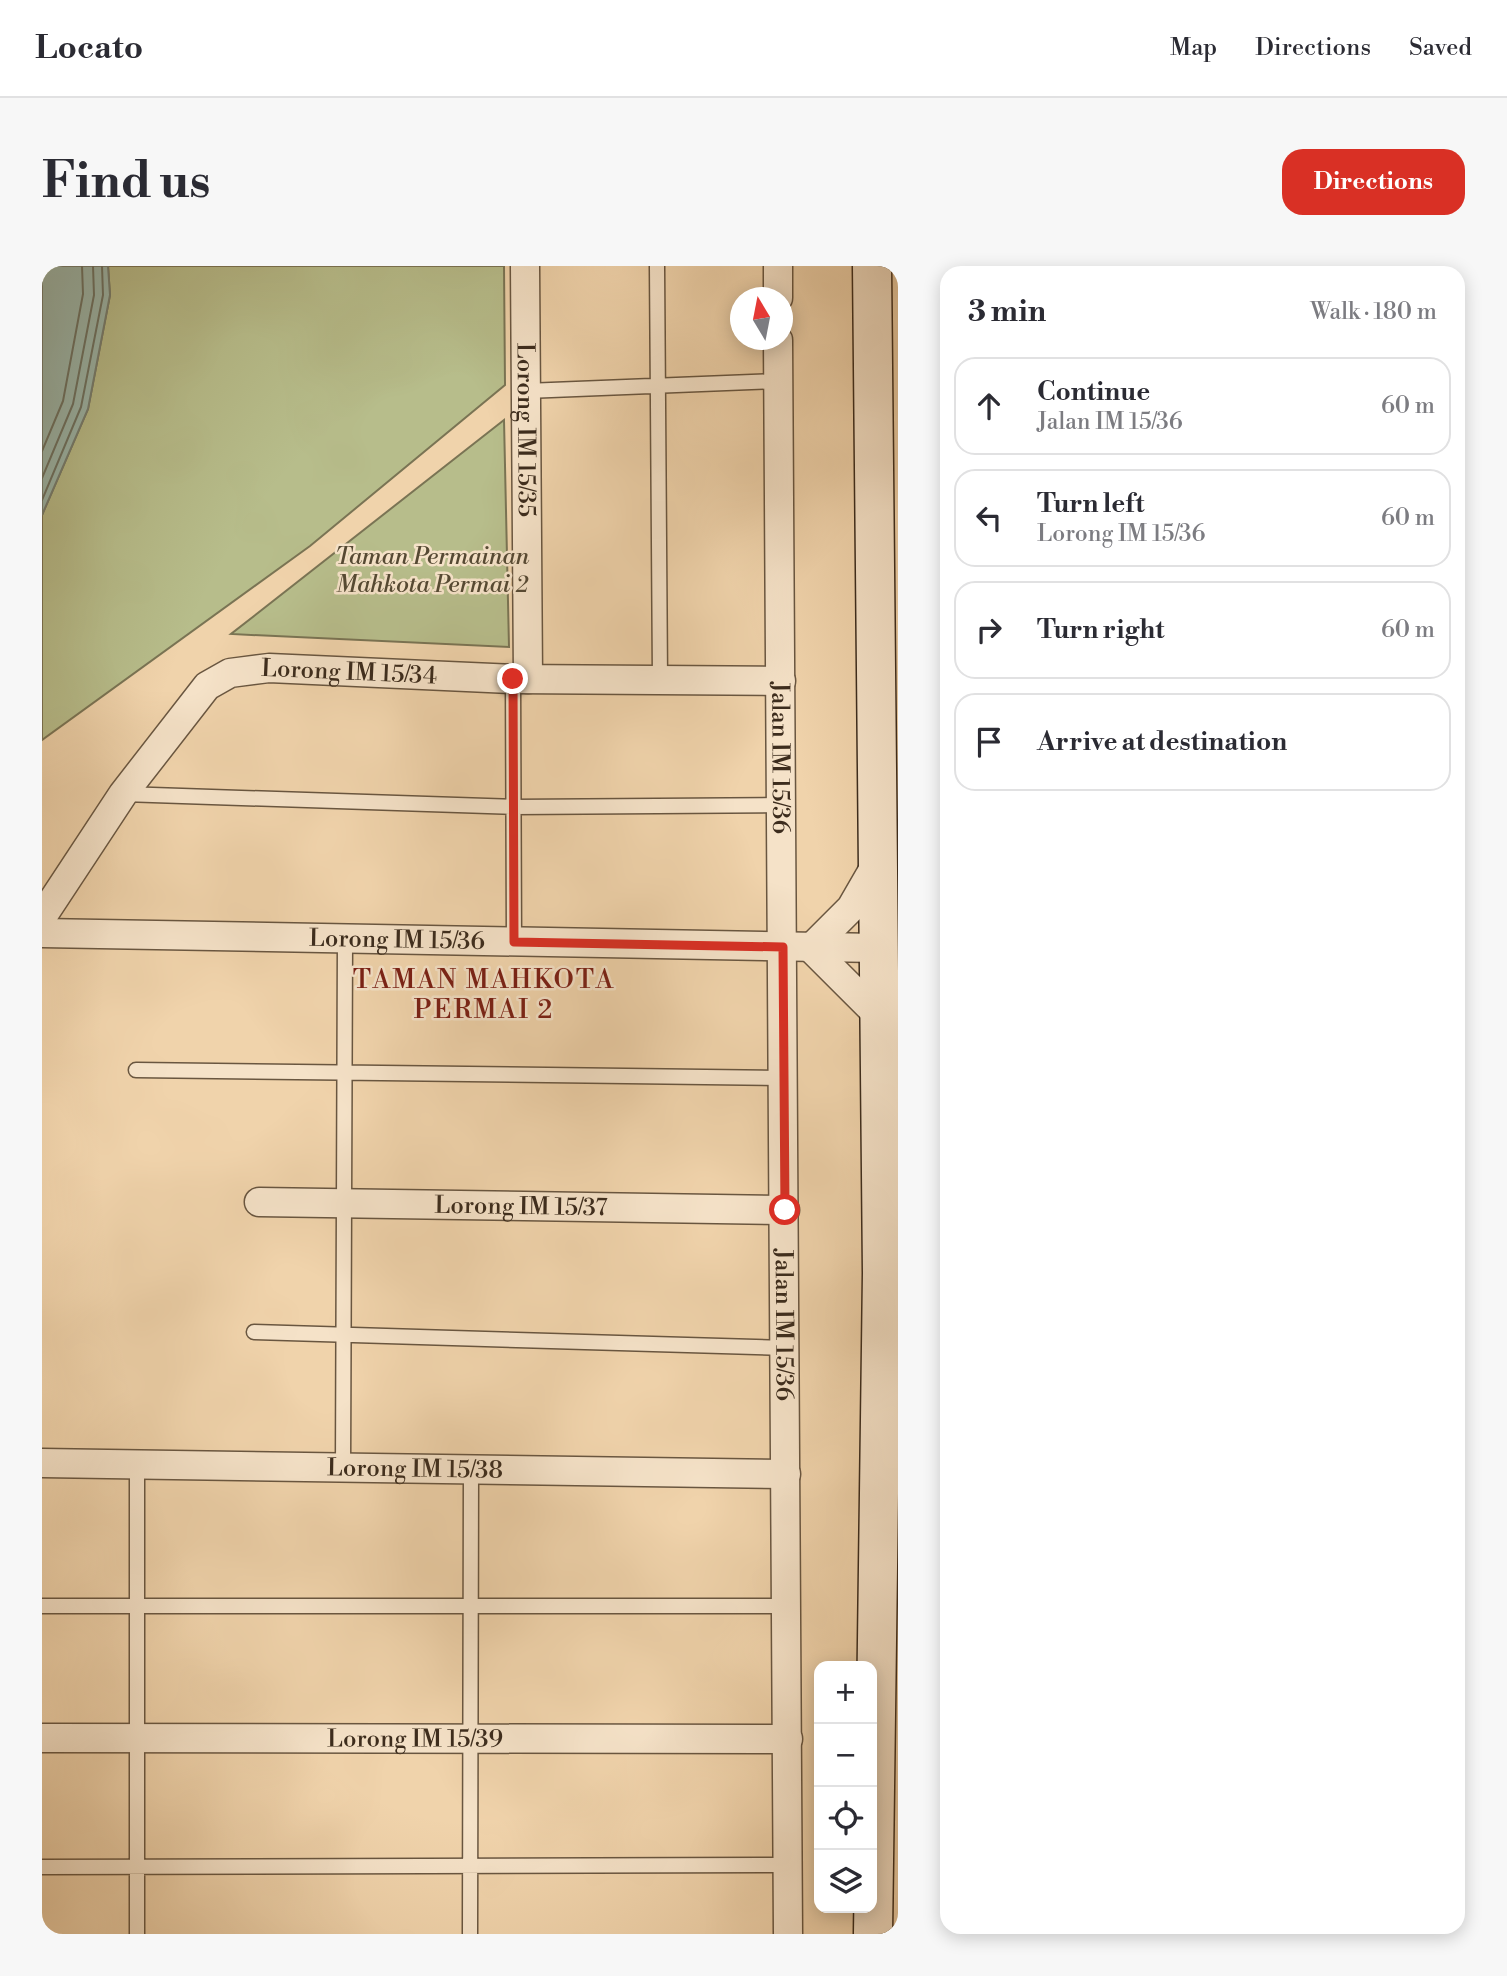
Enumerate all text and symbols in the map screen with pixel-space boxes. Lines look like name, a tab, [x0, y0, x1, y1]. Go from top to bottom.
text: Locato	[35, 28, 143, 69]
text: Map	[1170, 33, 1217, 63]
text: Directions	[1255, 33, 1371, 63]
text: Saved	[1409, 33, 1472, 63]
button: Directions	[1282, 149, 1465, 215]
text: Find us	[42, 152, 211, 213]
north arrow	[730, 287, 793, 350]
text: 3 min	[968, 293, 1046, 331]
text: Walk · 180 m	[1310, 298, 1437, 326]
street label: Lorong IM 15/35	[510, 343, 541, 517]
text: Continue	[1037, 376, 1150, 408]
icon: ahead	[970, 387, 1008, 425]
text: 60 m	[1381, 392, 1435, 420]
text: Jalan IM 15/36	[1037, 408, 1183, 436]
text: Turn left	[1037, 488, 1145, 520]
icon: left	[970, 499, 1008, 537]
text: 60 m	[1381, 504, 1435, 532]
text: Lorong IM 15/36	[1037, 520, 1205, 548]
park label: Taman Permainan Mahkota Permai 2	[335, 542, 530, 600]
icon: right	[970, 611, 1008, 649]
text: Turn right	[1037, 614, 1165, 646]
text: 60 m	[1381, 616, 1435, 644]
street label: Lorong IM 15/34	[260, 654, 438, 692]
route end	[497, 663, 528, 694]
street label: Jalan IM 15/36	[764, 681, 795, 834]
icon: arrive	[970, 723, 1008, 761]
text: Arrive at destination	[1037, 726, 1287, 758]
street label: Lorong IM 15/36	[309, 924, 485, 957]
district label: TAMAN MAHKOTA PERMAI 2	[353, 964, 615, 1026]
street label: Lorong IM 15/37	[434, 1191, 608, 1223]
route start	[769, 1194, 800, 1225]
street label: Jalan IM 15/36	[768, 1248, 799, 1401]
street label: Lorong IM 15/38	[327, 1453, 503, 1486]
map controls	[814, 1661, 877, 1913]
button: +	[814, 1661, 877, 1724]
street label: Lorong IM 15/39	[327, 1724, 503, 1755]
button: −	[814, 1724, 877, 1787]
button: locate	[814, 1787, 877, 1850]
button: layers	[814, 1850, 877, 1913]

